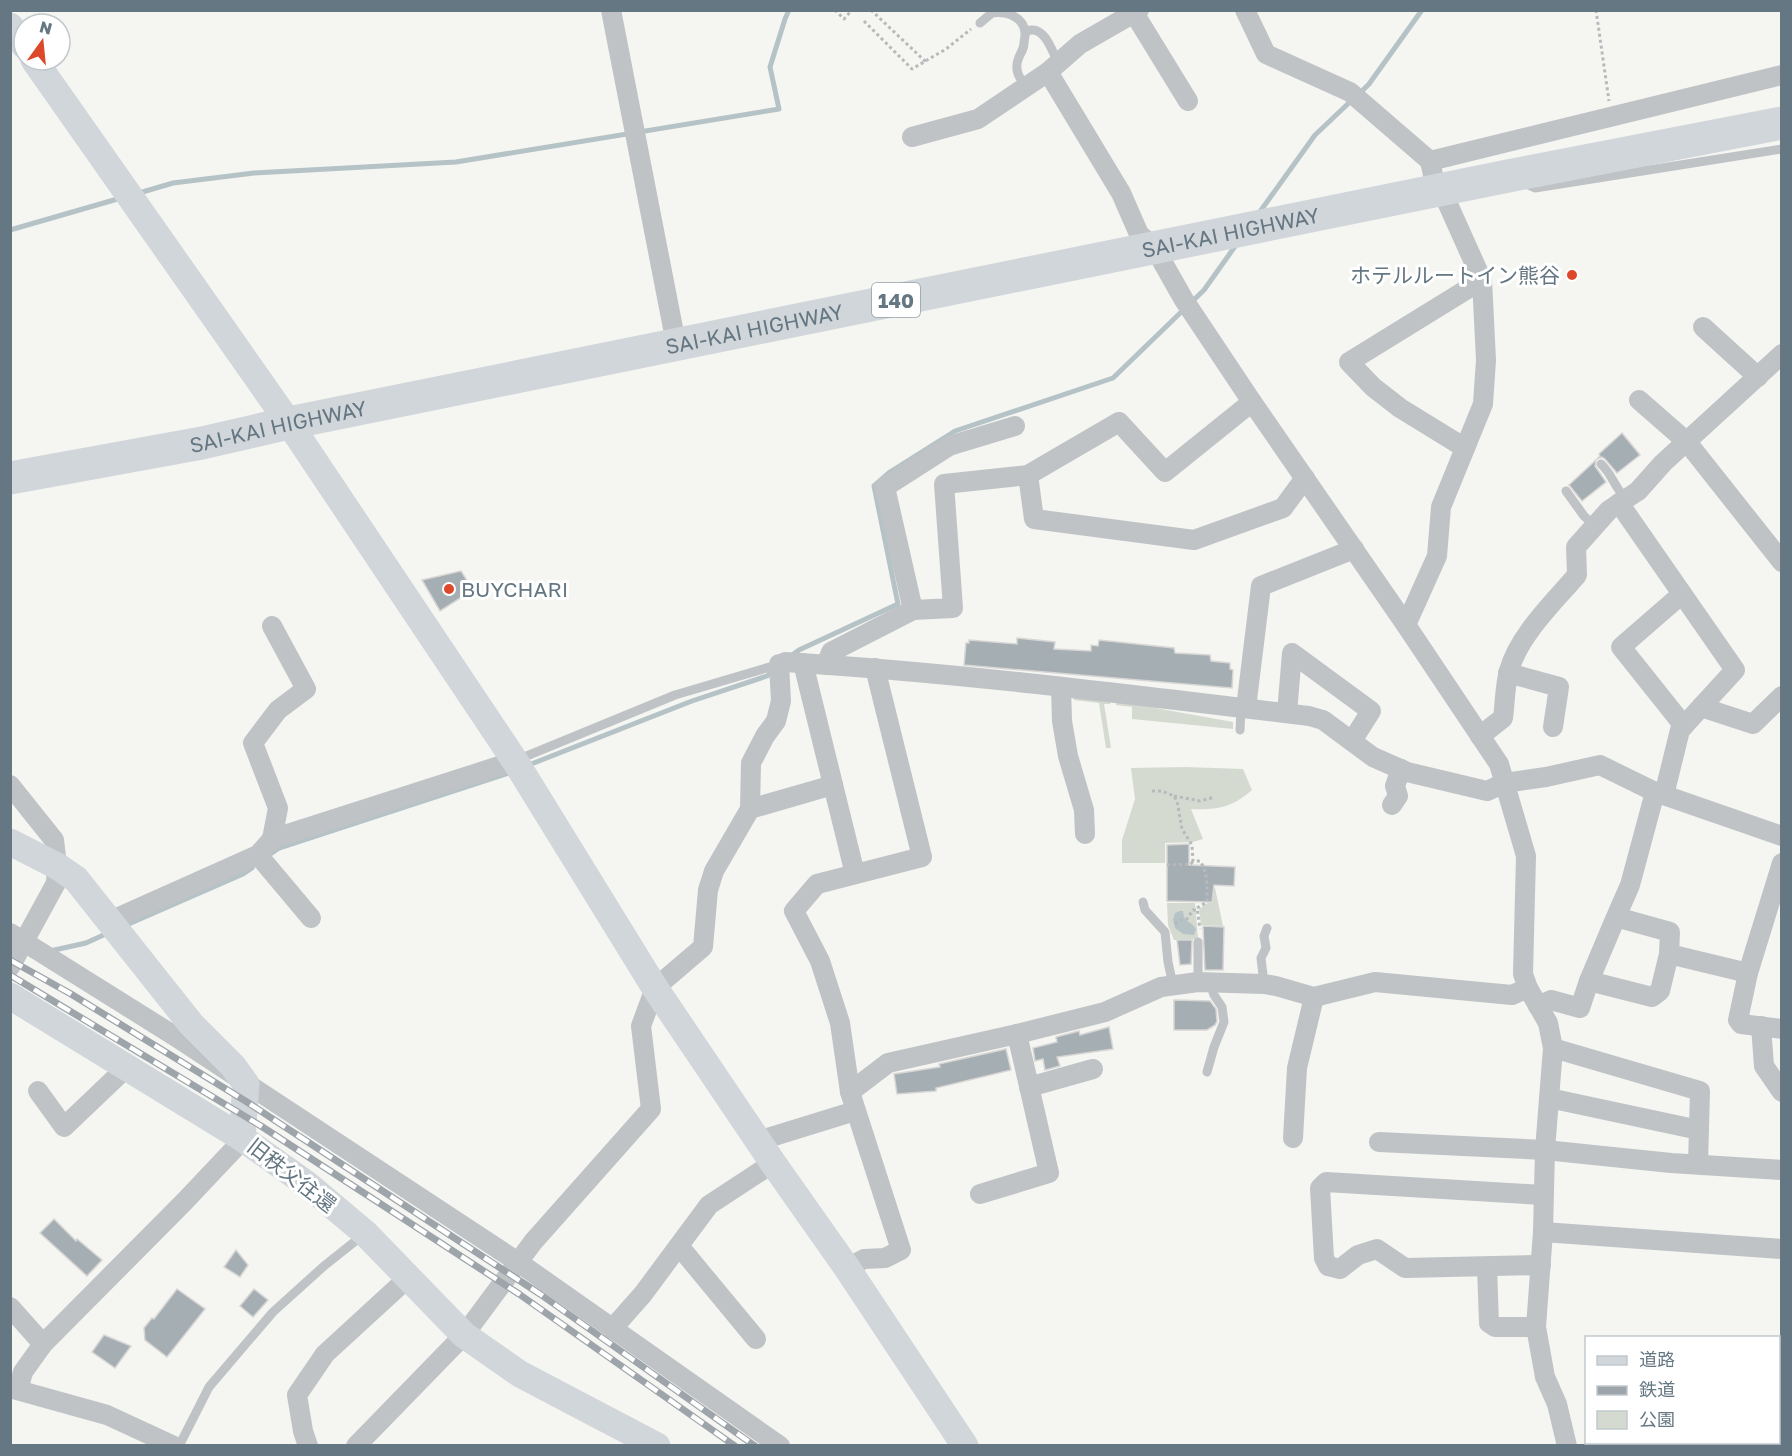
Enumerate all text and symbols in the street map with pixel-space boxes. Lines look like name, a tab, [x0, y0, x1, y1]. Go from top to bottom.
north arrow	[12, 12, 72, 72]
text: N	[37, 16, 54, 39]
street label: SAI-KAI HIGHWAY	[1139, 201, 1322, 263]
place label: ホテルルートイン熊谷	[1350, 262, 1560, 288]
marker: ホテルルートイン熊谷	[1565, 268, 1579, 282]
road number: 140	[872, 283, 920, 317]
street label: SAI-KAI HIGHWAY	[663, 298, 846, 359]
street label: SAI-KAI HIGHWAY	[187, 395, 369, 458]
place label: BUYCHARI	[461, 576, 568, 602]
marker: BUYCHARI	[442, 582, 456, 596]
street label: 旧秩父往還	[243, 1132, 341, 1218]
legend	[1585, 1336, 1780, 1444]
text: 道路	[1639, 1348, 1675, 1370]
text: 鉄道	[1639, 1378, 1675, 1400]
text: 公園	[1639, 1408, 1675, 1430]

